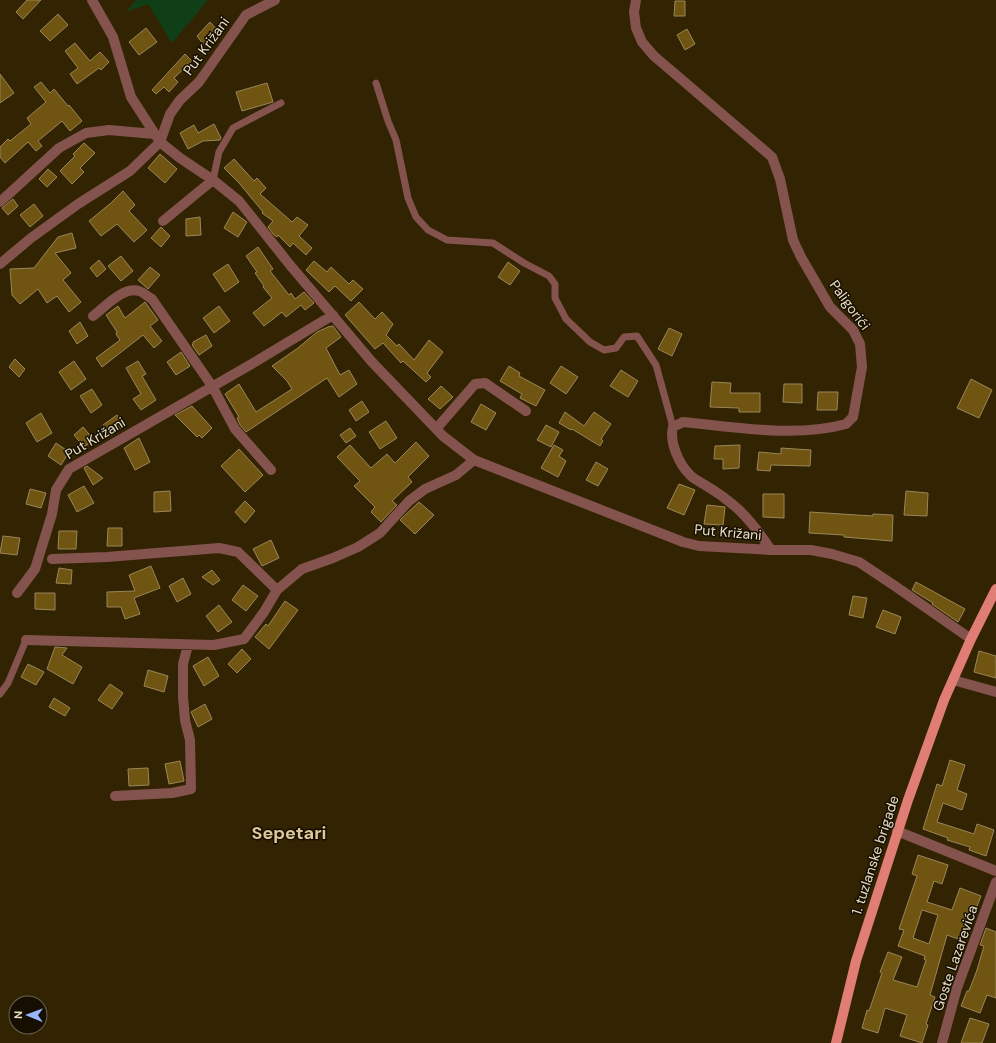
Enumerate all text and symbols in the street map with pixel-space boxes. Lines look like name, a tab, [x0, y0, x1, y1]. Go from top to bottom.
street label: Put Križani	[179, 13, 233, 79]
street label: Paligorići	[826, 276, 874, 334]
street label: Put Križani	[61, 413, 129, 463]
street label: Put Križani	[694, 520, 762, 544]
street label: 1. tuzlanske brigade	[847, 793, 903, 917]
district label: Sepetari	[252, 821, 326, 845]
street label: Goste Lazarevića	[928, 903, 982, 1013]
north arrow	[8, 995, 48, 1035]
text: N	[11, 1011, 25, 1019]

